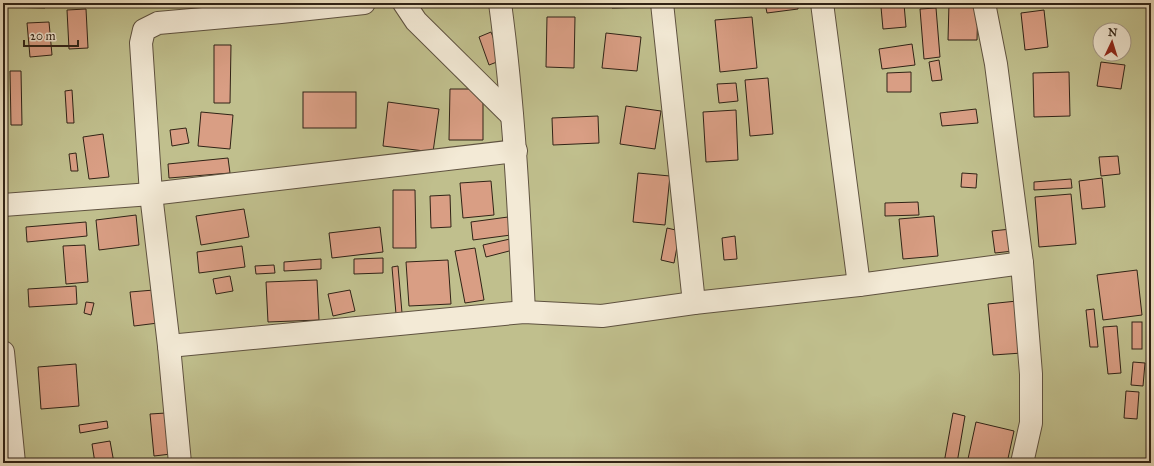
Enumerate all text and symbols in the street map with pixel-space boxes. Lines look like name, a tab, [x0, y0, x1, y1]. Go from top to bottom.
scale bar	[24, 22, 78, 48]
north arrow	[1092, 22, 1132, 62]
text: N	[1108, 26, 1118, 39]
text: 20 m	[30, 29, 56, 43]

